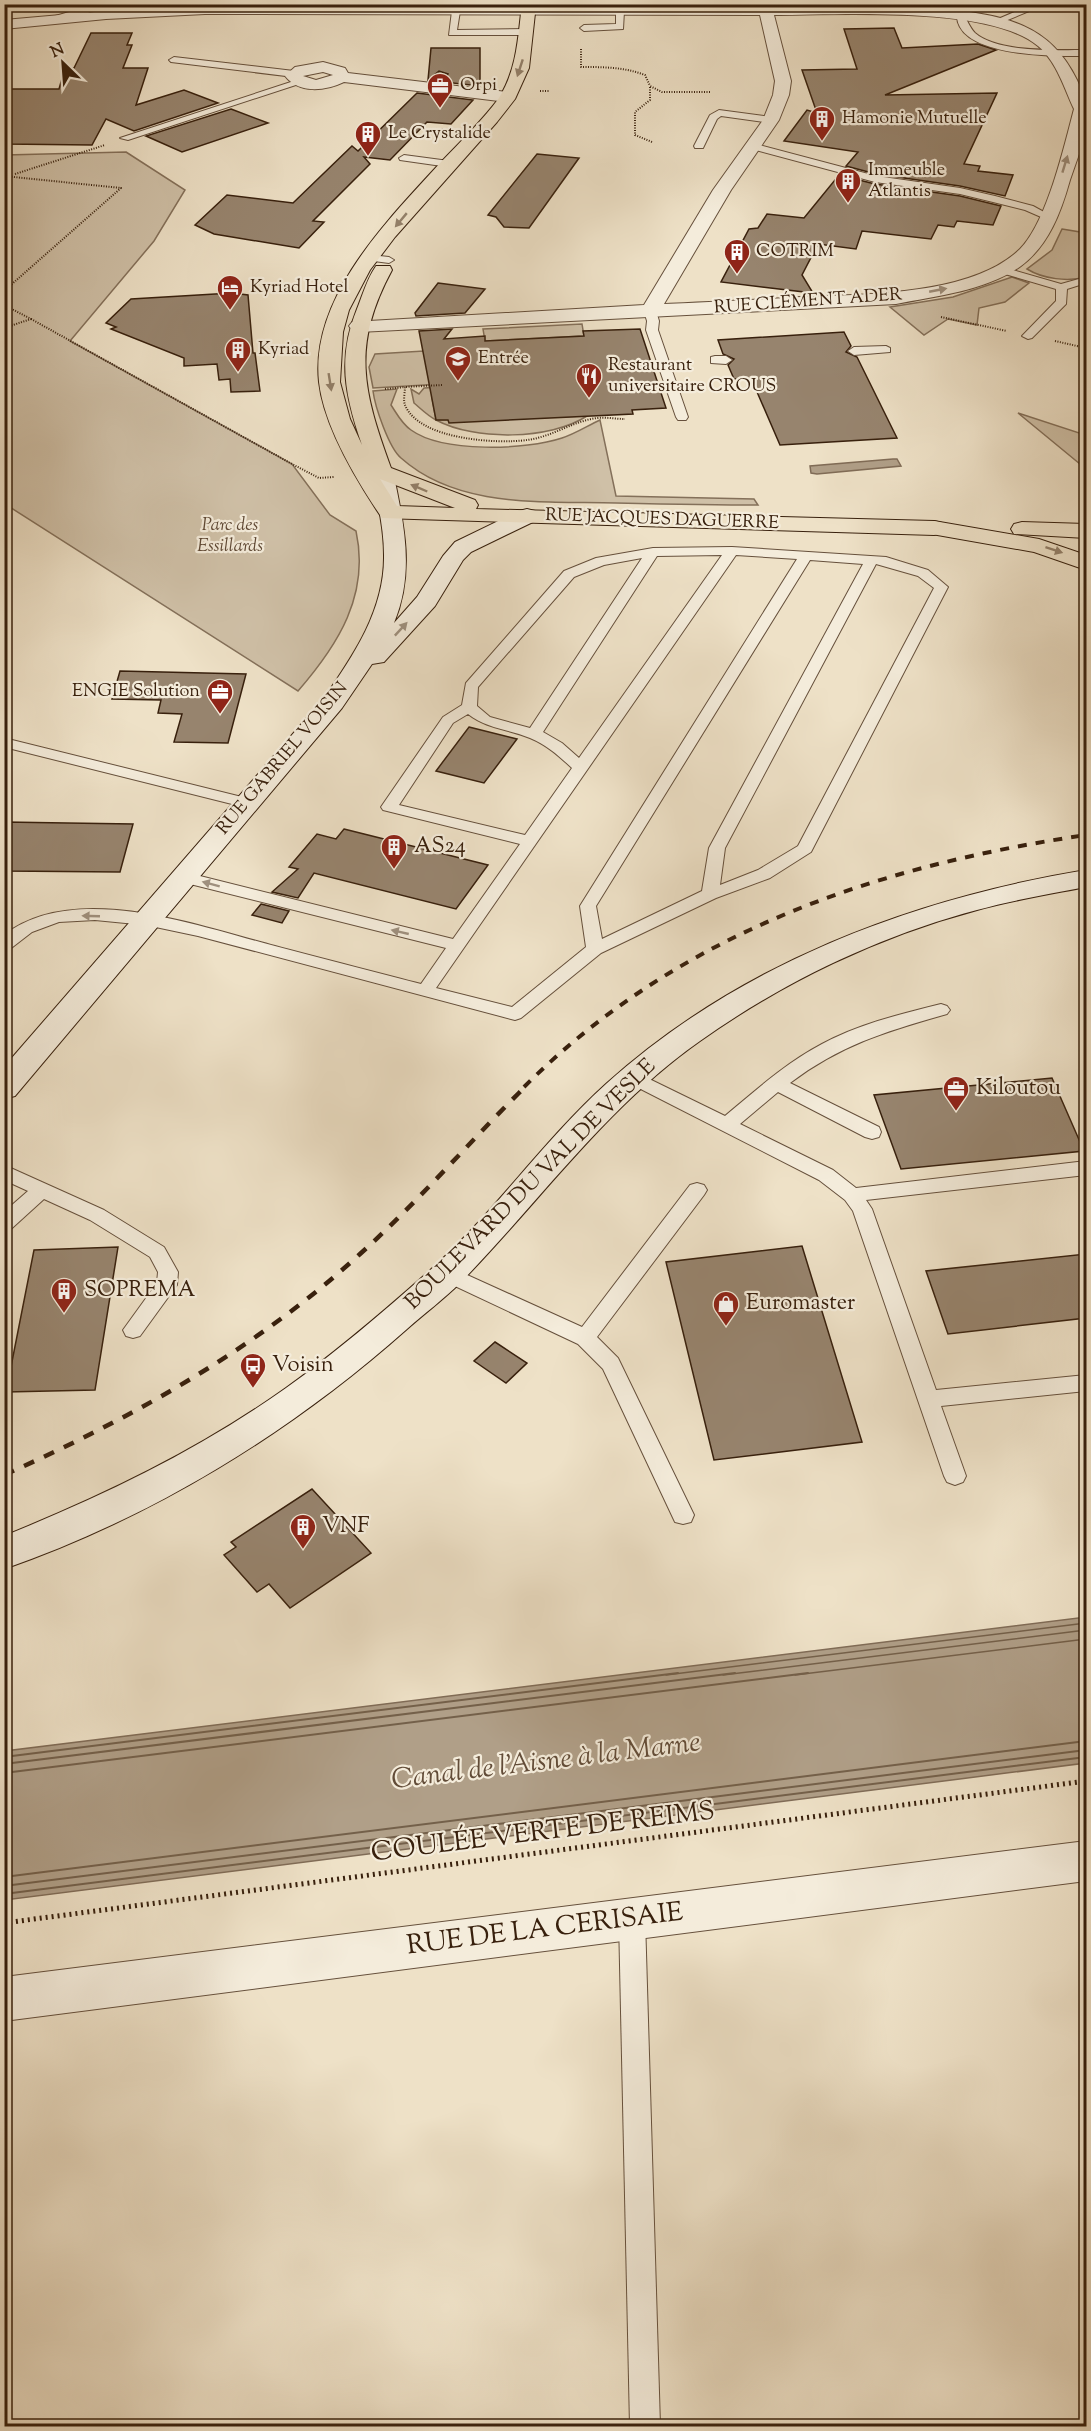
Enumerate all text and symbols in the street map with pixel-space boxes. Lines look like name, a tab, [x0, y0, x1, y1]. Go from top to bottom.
north arrow	[33, 33, 93, 93]
text: N	[47, 38, 69, 65]
one-way arrow	[515, 59, 525, 77]
office icon: Orpi	[425, 71, 455, 109]
place label: Orpi	[460, 73, 497, 99]
building icon: Hamonie Mutuelle	[807, 104, 837, 142]
place label: Hamonie Mutuelle	[842, 106, 987, 132]
building icon: Le Crystalide	[353, 119, 383, 157]
place label: Le Crystalide	[388, 121, 491, 147]
one-way arrow	[1061, 155, 1070, 173]
place label: Immeuble Atlantis	[868, 158, 945, 205]
building icon: Immeuble Atlantis	[833, 166, 863, 204]
one-way arrow	[395, 213, 407, 228]
building icon: COTRIM	[722, 237, 752, 275]
place label: COTRIM	[756, 239, 834, 265]
hotel icon: Kyriad Hotel	[215, 273, 245, 311]
place label: Kyriad Hotel	[250, 275, 348, 301]
street label: RUE CLÉMENT ADER	[713, 282, 903, 322]
one-way arrow	[929, 285, 948, 294]
building icon: Kyriad	[223, 335, 253, 373]
place label: Kyriad	[258, 337, 309, 363]
school or university icon: Entrée	[443, 344, 473, 382]
place label: Entrée	[478, 346, 529, 372]
place label: Restaurant universitaire CROUS	[608, 353, 776, 400]
restaurant icon: Restaurant universitaire CROUS	[574, 361, 604, 399]
one-way arrow	[326, 373, 335, 392]
one-way arrow	[411, 483, 428, 492]
street label: RUE JACQUES DAGUERRE	[545, 503, 780, 537]
park label: Parc des Essillards	[197, 513, 263, 560]
one-way arrow	[1045, 546, 1063, 556]
one-way arrow	[394, 622, 407, 637]
office icon: ENGIE Solution	[205, 677, 235, 715]
street label: RUE GABRIEL VOISIN	[211, 677, 355, 841]
place label: ENGIE Solution	[72, 679, 200, 705]
place label: AS24	[414, 831, 466, 863]
building icon: AS24	[379, 832, 409, 870]
one-way arrow	[202, 879, 220, 889]
one-way arrow	[81, 912, 100, 921]
one-way arrow	[391, 926, 409, 936]
street label: BOULEVARD DU VAL DE VESLE	[398, 1052, 664, 1318]
place label: Kiloutou	[976, 1073, 1061, 1105]
office icon: Kiloutou	[941, 1074, 971, 1112]
place label: SOPREMA	[84, 1275, 196, 1307]
building icon: SOPREMA	[49, 1276, 79, 1314]
place label: Euromaster	[746, 1288, 855, 1320]
shop icon: Euromaster	[711, 1289, 741, 1327]
place label: Voisin	[272, 1350, 334, 1382]
bus stop icon: Voisin	[238, 1351, 268, 1389]
place label: VNF	[322, 1511, 370, 1543]
building icon: VNF	[288, 1512, 318, 1550]
water label: Canal de l'Aisne à la Marne	[389, 1723, 703, 1801]
street label: COULÉE VERTE DE REIMS	[369, 1793, 717, 1873]
street label: RUE DE LA CERISAIE	[405, 1894, 685, 1966]

